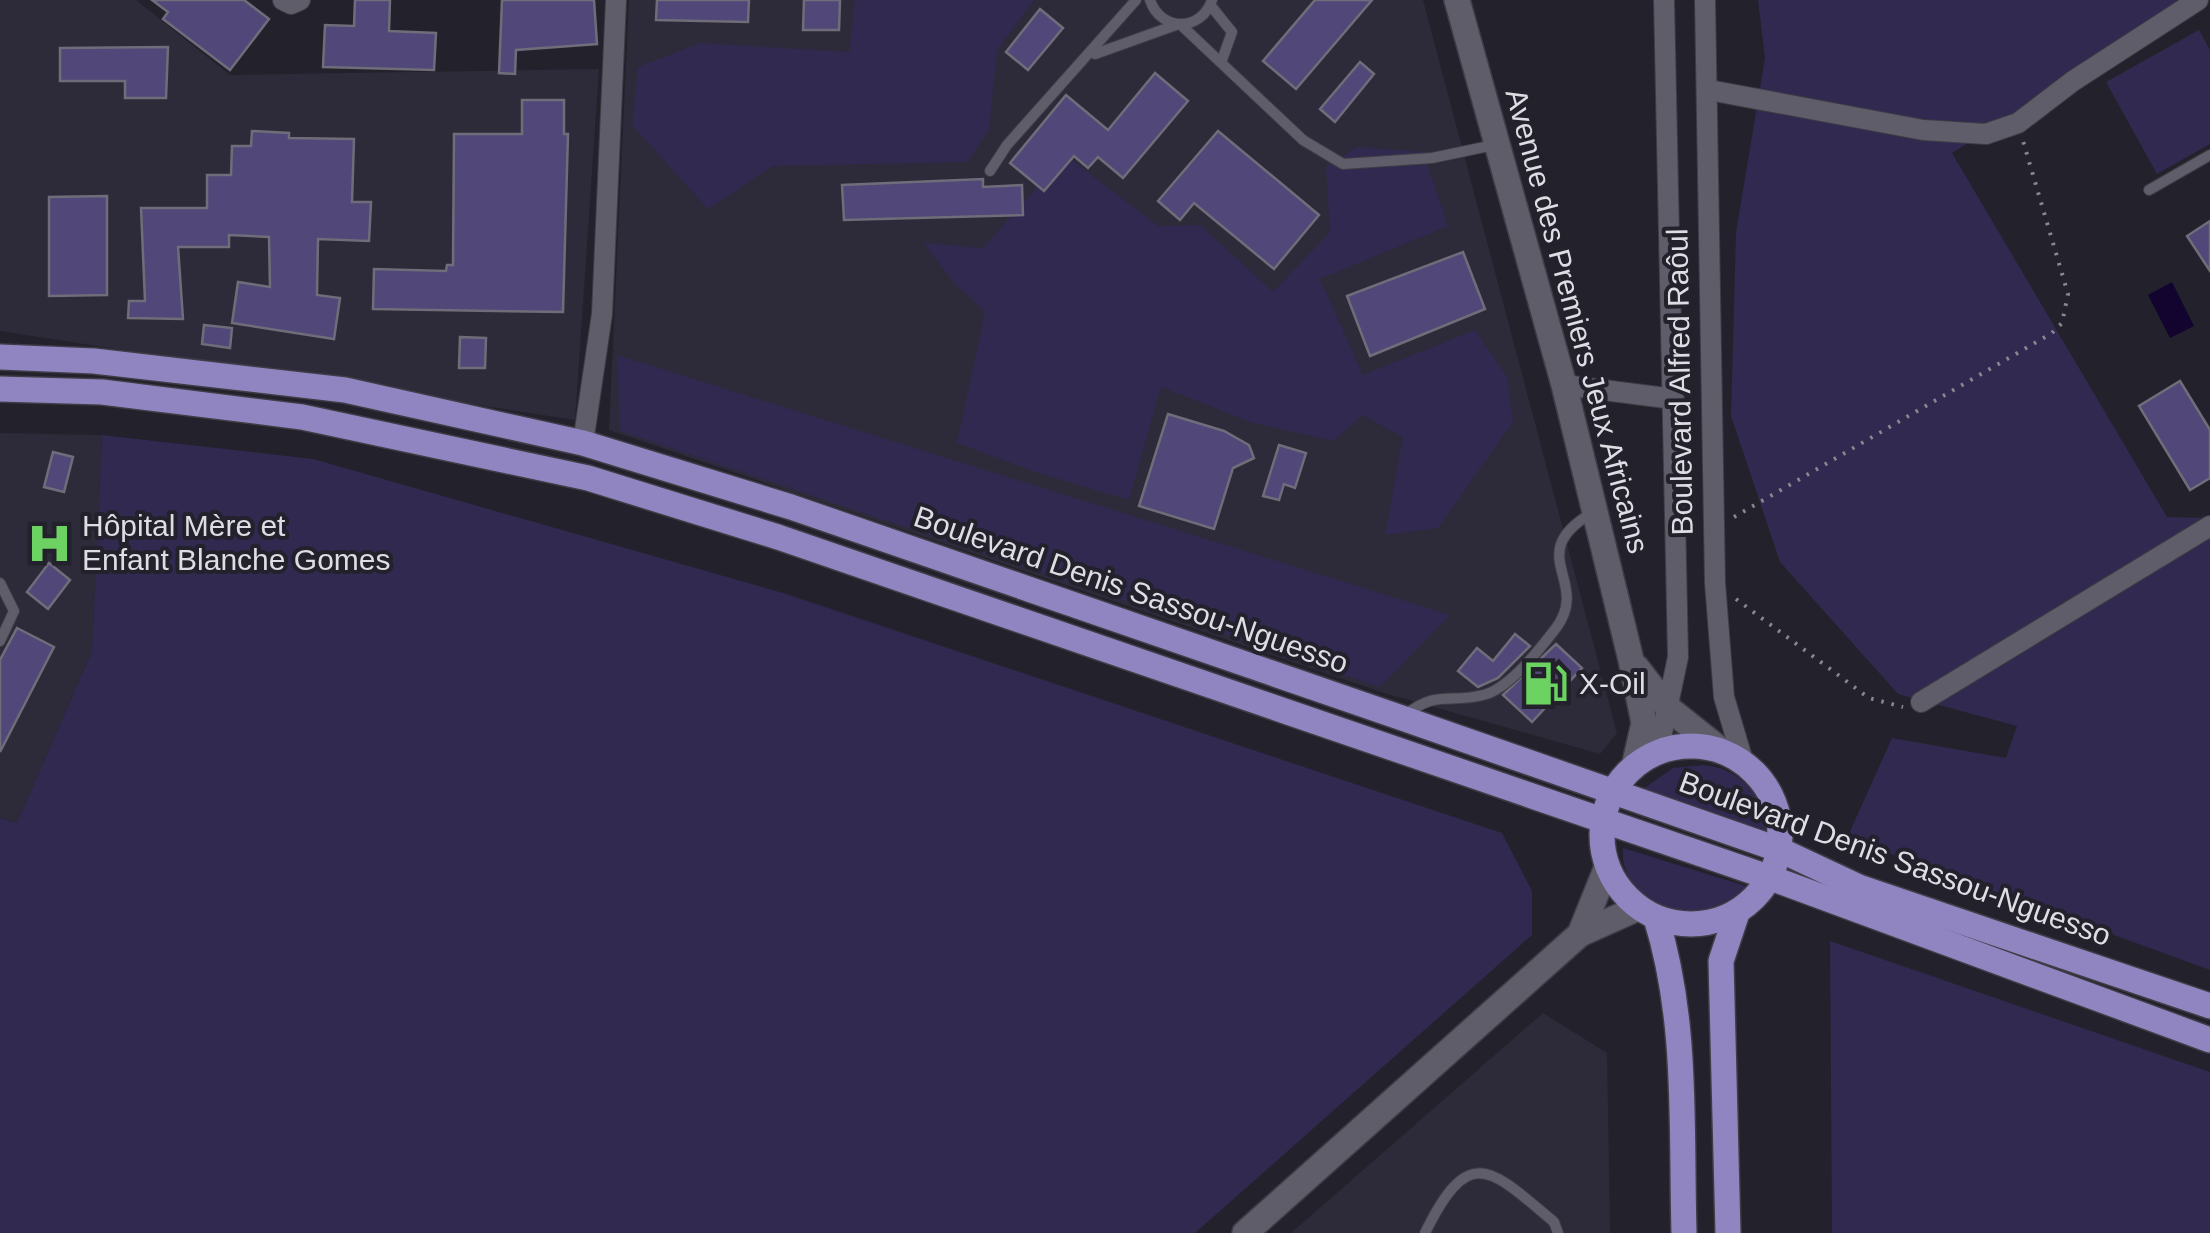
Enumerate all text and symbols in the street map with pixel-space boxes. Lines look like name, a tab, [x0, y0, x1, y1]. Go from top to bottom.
street label: Avenue des Premiers Jeux Africains	[1499, 85, 1655, 557]
street label: Boulevard Alfred Raôul	[1660, 228, 1699, 536]
street label: Boulevard Denis Sassou-Nguesso	[910, 500, 1353, 680]
place label: Hôpital Mère et Enfant Blanche Gomes	[82, 509, 391, 576]
hospital icon: Hôpital Mère et Enfant Blanche Gomes	[25, 519, 73, 567]
fuel station icon: X-Oil	[1522, 660, 1570, 708]
place label: X-Oil	[1579, 667, 1646, 700]
street label: Boulevard Denis Sassou-Nguesso	[1675, 765, 2115, 952]

